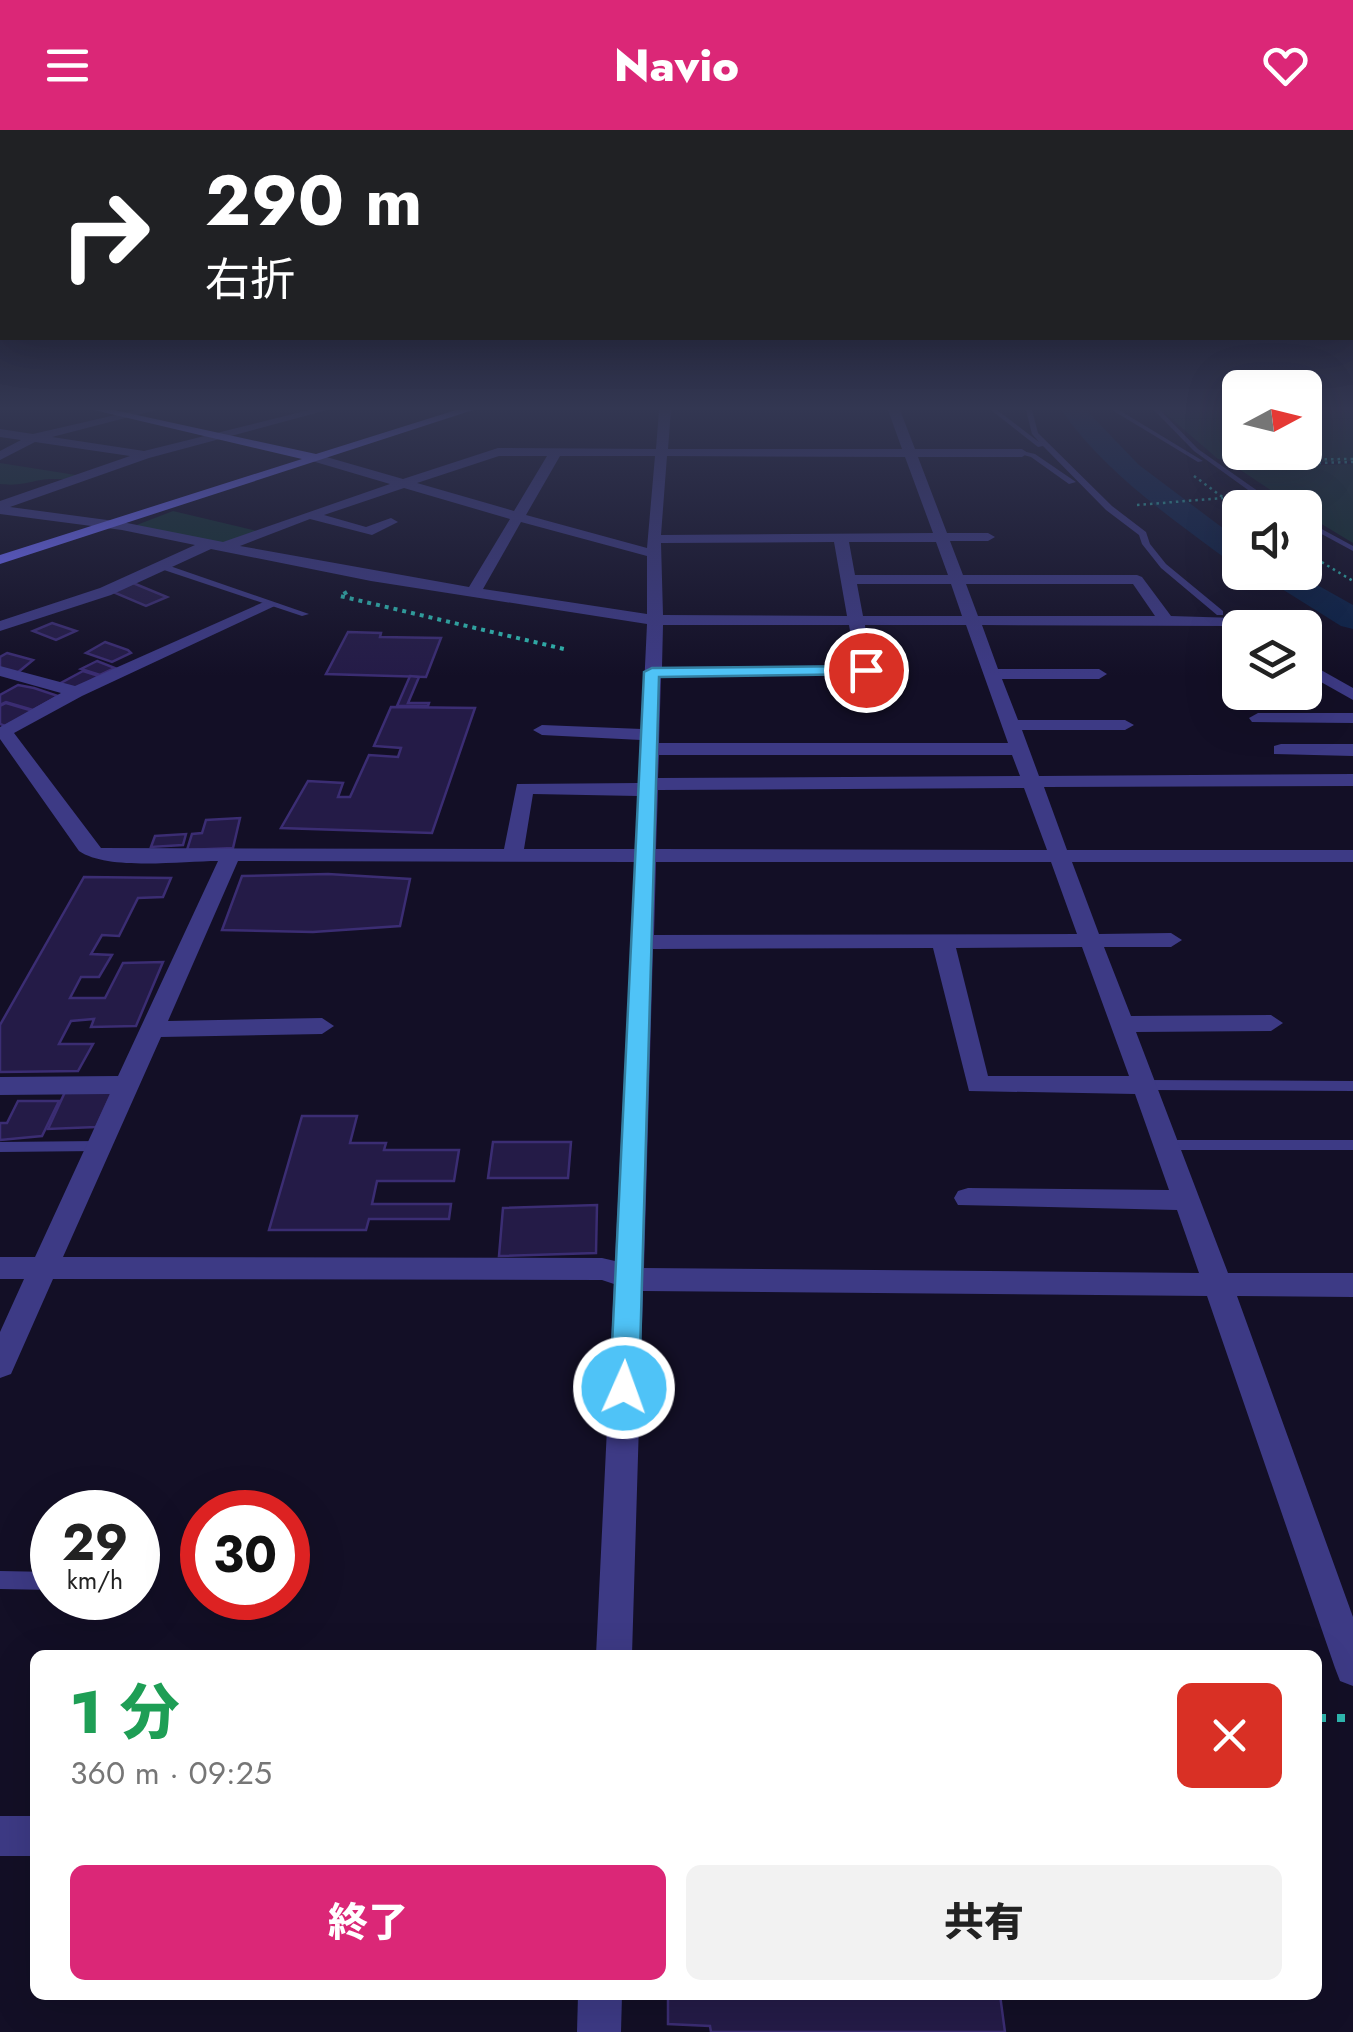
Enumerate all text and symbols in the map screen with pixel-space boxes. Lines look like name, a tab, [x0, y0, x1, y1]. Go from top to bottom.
text: Navio	[614, 33, 739, 98]
icon: menu	[40, 38, 95, 93]
icon: heart	[1258, 38, 1313, 93]
text: 290 m	[205, 150, 423, 251]
icon: right	[40, 170, 170, 300]
text: 右折	[205, 247, 295, 312]
north arrow	[1222, 370, 1322, 470]
map controls	[1222, 370, 1322, 710]
button: sound	[1222, 490, 1322, 590]
button: layers	[1222, 610, 1322, 710]
pin	[824, 628, 909, 713]
icon: arrive	[839, 643, 894, 698]
position arrow	[572, 1336, 676, 1440]
speed limit sign: 30	[180, 1490, 310, 1620]
text: 29	[62, 1506, 128, 1579]
text: km/h	[67, 1562, 123, 1598]
text: 1 分	[70, 1669, 180, 1756]
button: close	[1177, 1683, 1282, 1788]
text: 360 m · 09:25	[70, 1750, 272, 1796]
button: 終了	[70, 1865, 666, 1980]
button: 共有	[686, 1865, 1282, 1980]

